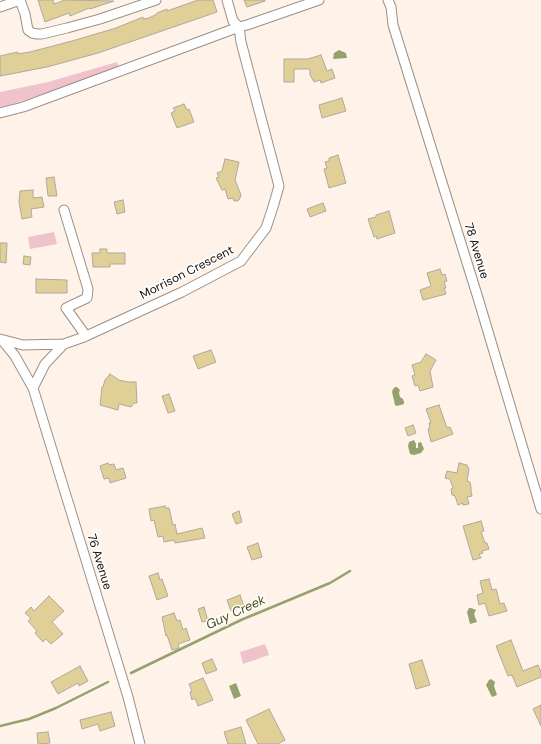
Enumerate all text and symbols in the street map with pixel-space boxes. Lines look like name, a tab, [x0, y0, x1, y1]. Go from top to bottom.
street label: 78 Avenue	[461, 221, 491, 281]
street label: Morrison Crescent	[138, 243, 236, 303]
street label: 76 Avenue	[84, 532, 114, 592]
water label: Guy Creek	[204, 592, 268, 634]

